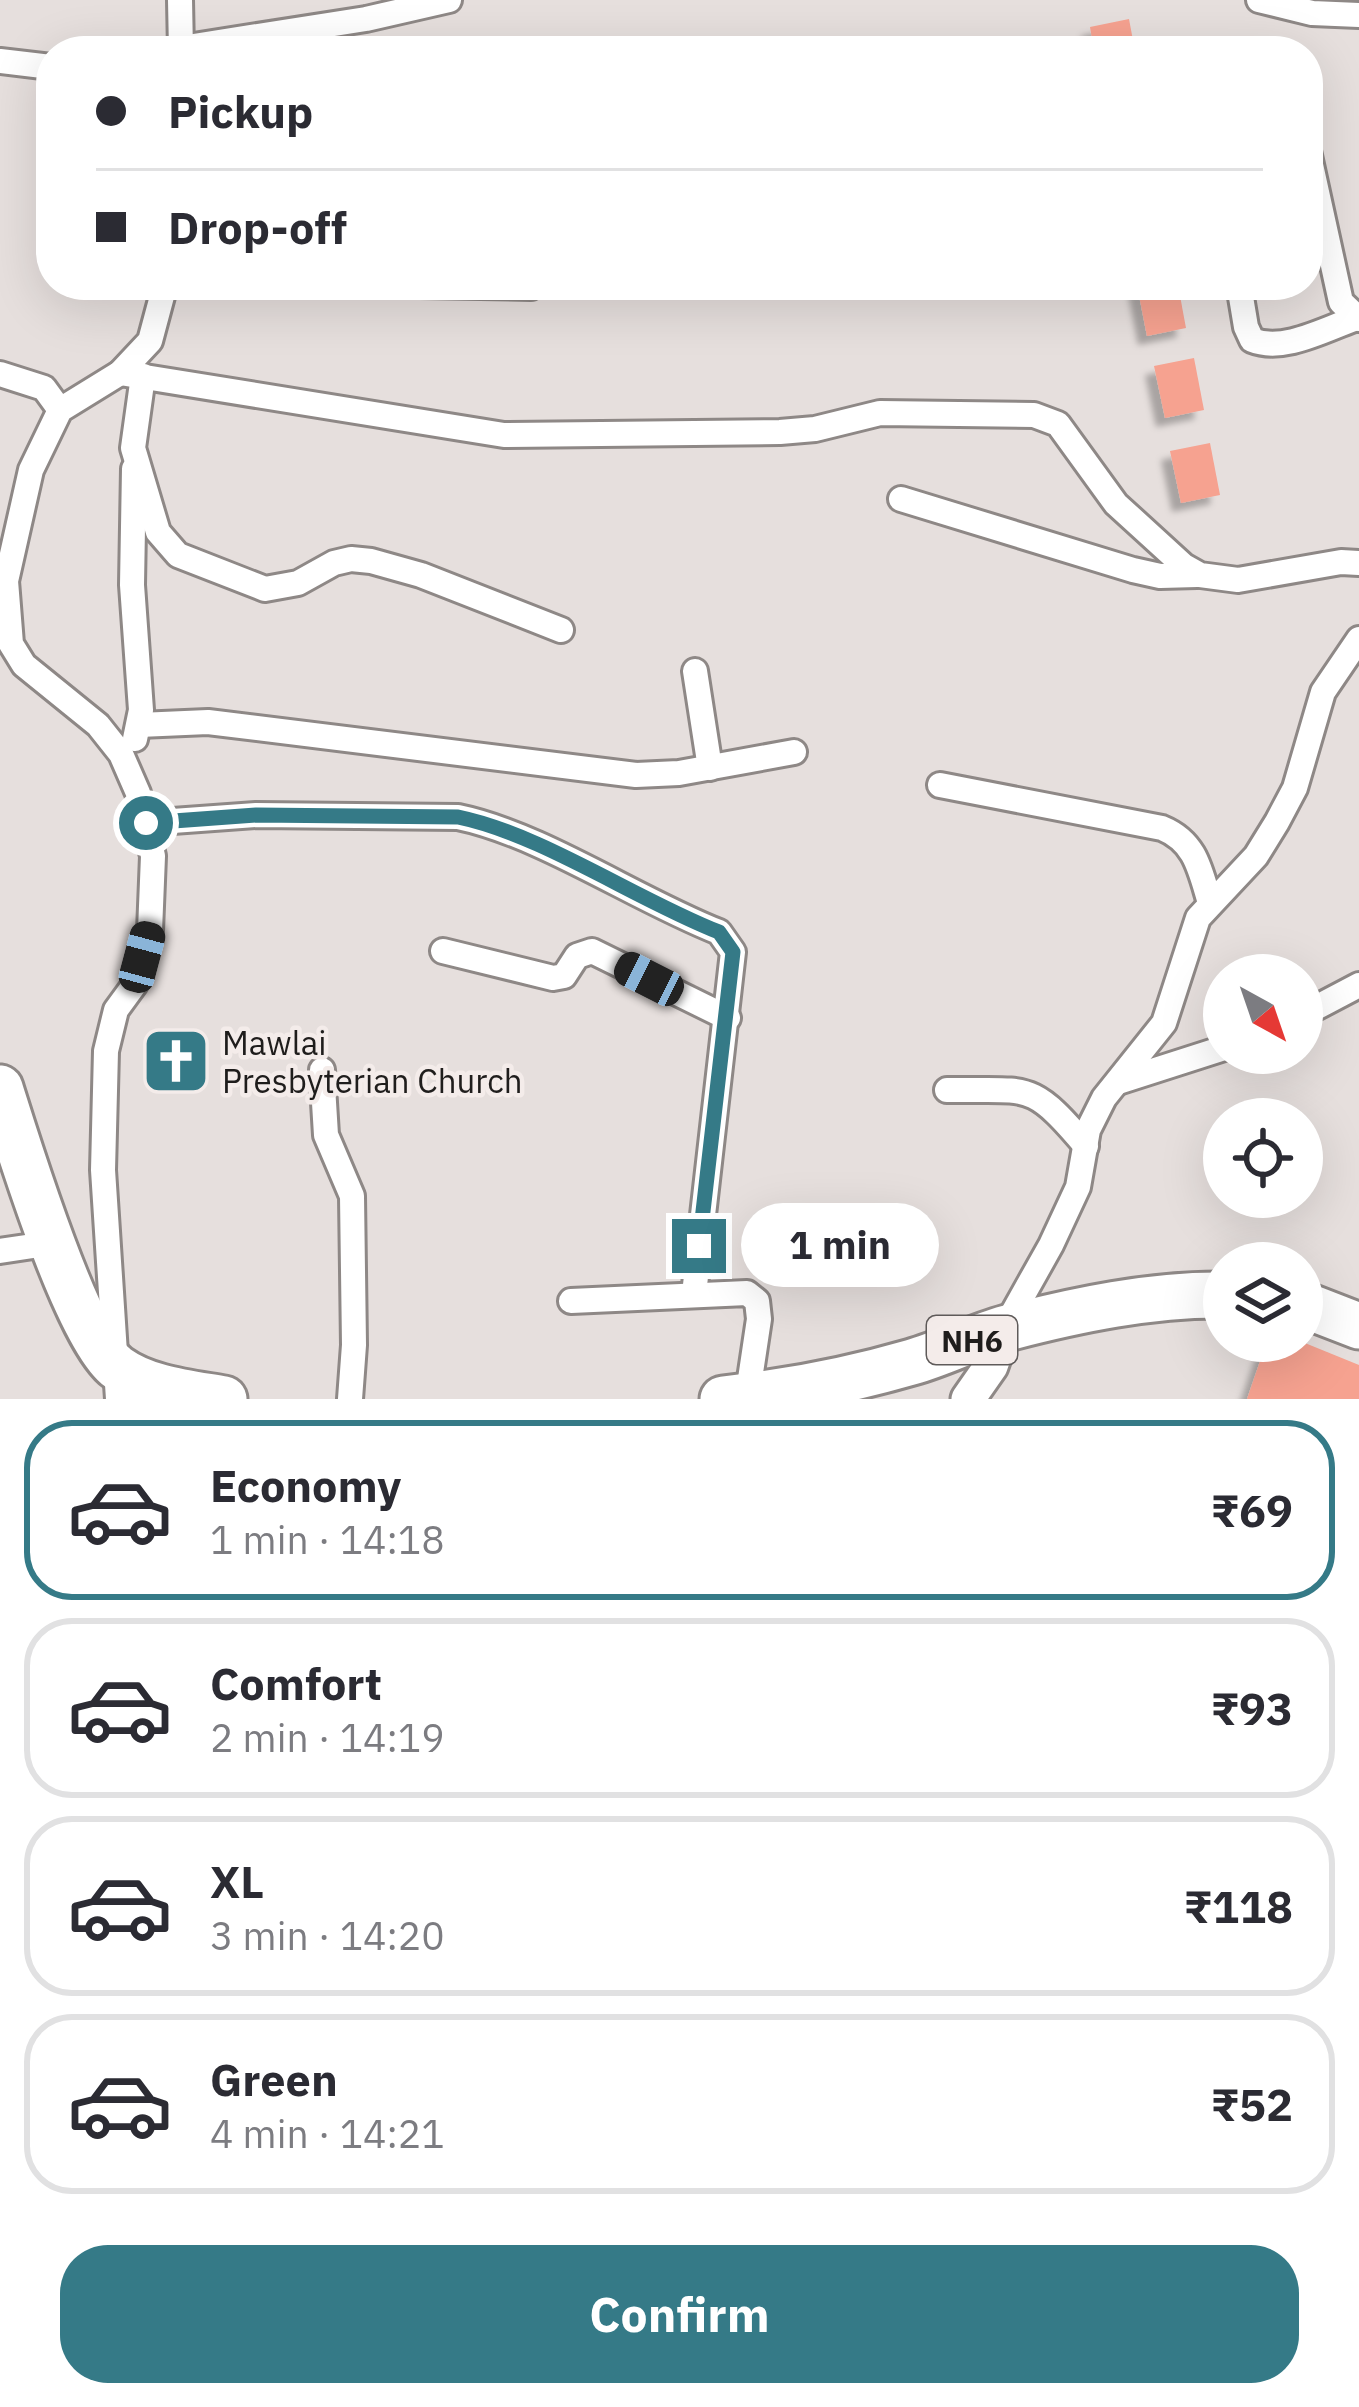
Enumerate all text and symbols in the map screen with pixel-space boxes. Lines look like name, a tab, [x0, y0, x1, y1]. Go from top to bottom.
text: Pickup	[168, 82, 313, 140]
text: Drop-off	[168, 198, 347, 256]
route start	[119, 796, 173, 850]
car	[115, 918, 169, 996]
car	[609, 947, 689, 1011]
north arrow	[1203, 954, 1323, 1074]
map controls	[1203, 954, 1323, 1362]
place label: Mawlai Presbyterian Church	[222, 1021, 523, 1102]
church icon: Mawlai Presbyterian Church	[141, 1026, 211, 1096]
button: locate	[1203, 1098, 1323, 1218]
callout: 1 min	[741, 1204, 939, 1288]
route end	[672, 1219, 726, 1273]
text: 1 min	[789, 1219, 891, 1270]
button: layers	[1203, 1242, 1323, 1362]
road number: NH6	[927, 1316, 1017, 1364]
icon: car	[66, 1456, 174, 1564]
text: Economy	[210, 1456, 401, 1514]
text: ₹69	[1211, 1481, 1293, 1539]
text: 1 min · 14:18	[210, 1514, 445, 1565]
icon: car	[66, 1654, 174, 1762]
text: Comfort	[210, 1654, 382, 1712]
text: ₹93	[1211, 1679, 1293, 1737]
text: 2 min · 14:19	[210, 1712, 445, 1763]
icon: car	[66, 1852, 174, 1960]
text: XL	[210, 1852, 264, 1910]
text: ₹118	[1184, 1877, 1293, 1935]
text: 3 min · 14:20	[210, 1910, 445, 1961]
icon: car	[66, 2050, 174, 2158]
text: Green	[210, 2050, 338, 2108]
text: ₹52	[1211, 2075, 1293, 2133]
text: 4 min · 14:21	[210, 2108, 445, 2159]
button: Confirm	[60, 2245, 1299, 2383]

